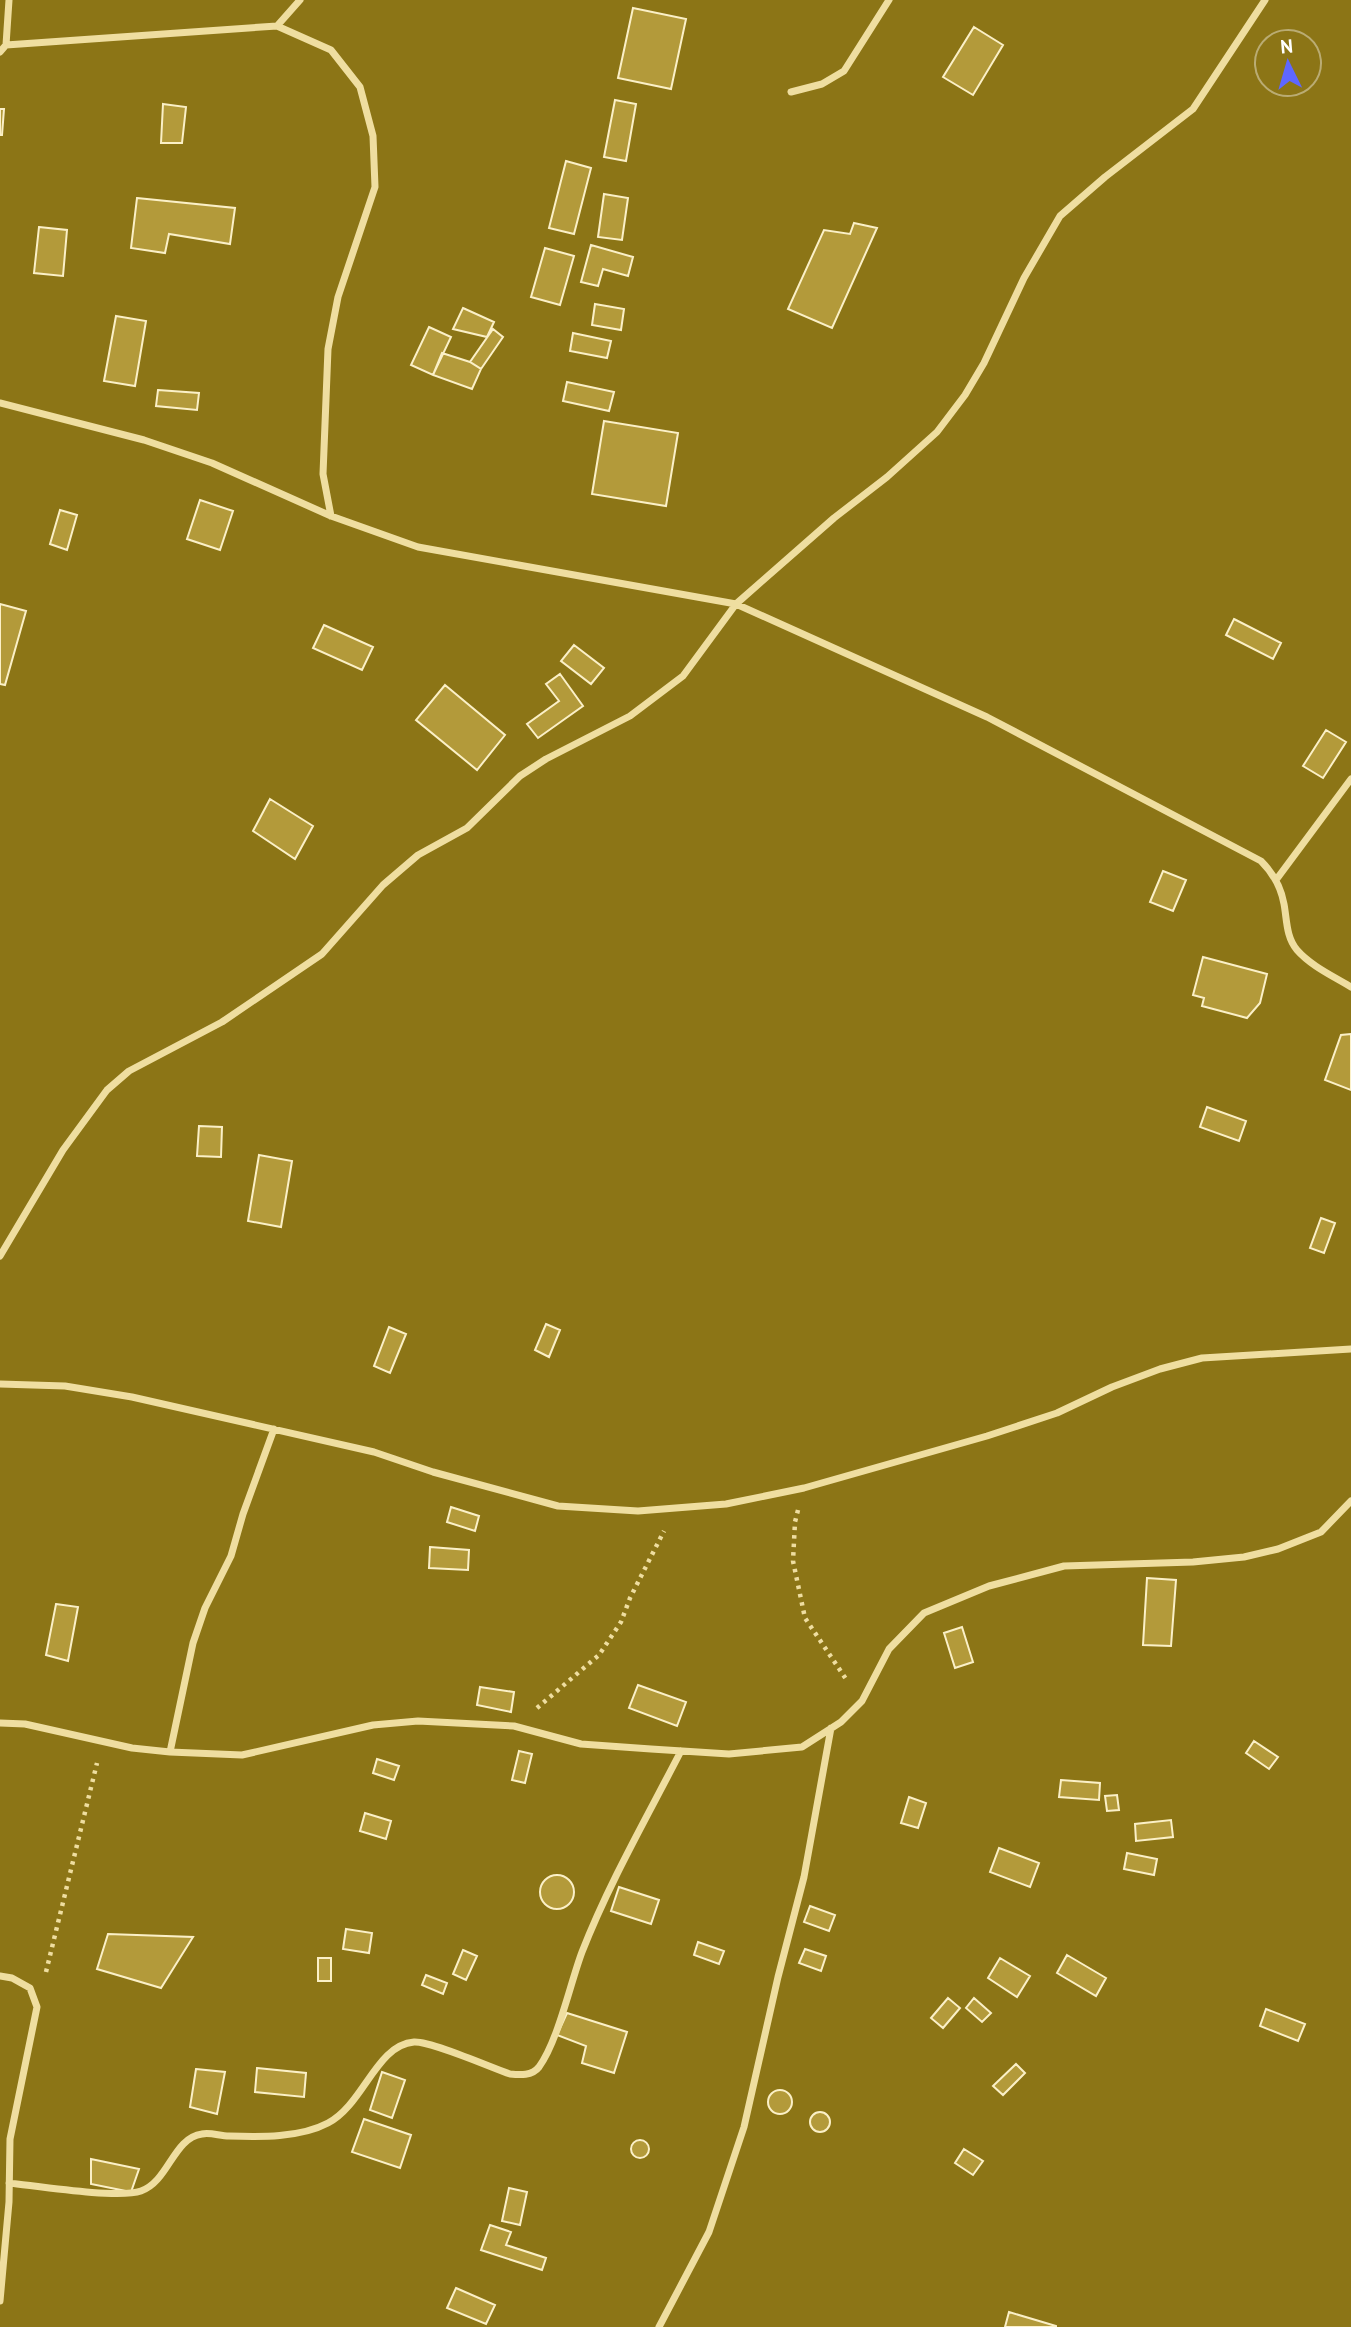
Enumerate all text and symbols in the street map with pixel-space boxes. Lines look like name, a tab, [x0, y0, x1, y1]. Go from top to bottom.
north arrow	[1253, 28, 1323, 98]
text: N	[1279, 34, 1294, 59]

